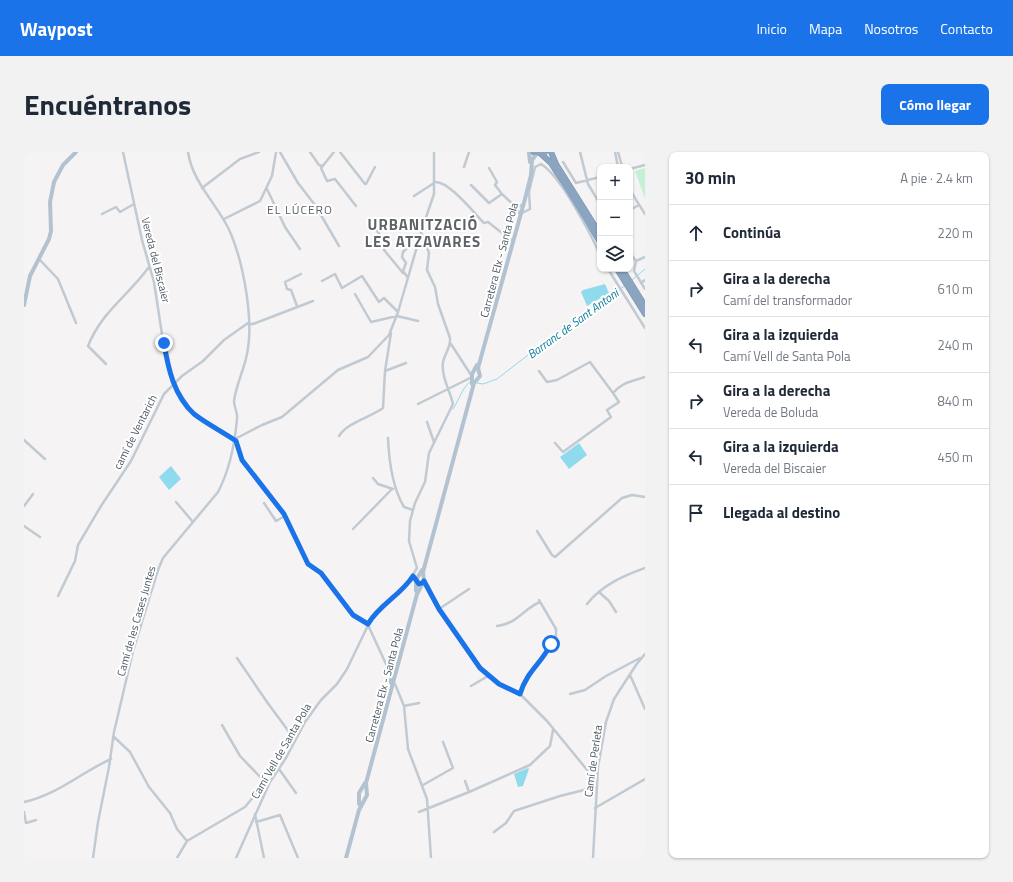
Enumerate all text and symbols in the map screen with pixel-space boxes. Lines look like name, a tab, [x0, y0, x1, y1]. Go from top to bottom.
text: Waypost	[20, 14, 93, 43]
text: Inicio	[756, 18, 787, 39]
text: Mapa	[809, 18, 842, 39]
text: Nosotros	[864, 18, 918, 39]
text: Contacto	[940, 18, 993, 39]
text: Encuéntranos	[24, 83, 191, 126]
button: Cómo llegar	[881, 84, 989, 125]
map controls	[597, 164, 633, 272]
button: +	[597, 164, 633, 200]
text: 30 min	[685, 165, 736, 191]
text: A pie · 2.4 km	[900, 168, 973, 188]
district label: EL LÚCERO	[267, 200, 333, 219]
street label: Carretera Elx - Santa Pola	[476, 200, 522, 319]
button: −	[597, 200, 633, 236]
district label: URBANITZACIÓ LES ATZAVARES	[365, 213, 481, 253]
street label: Vereda del Biscaier	[138, 216, 174, 304]
text: Continúa	[723, 221, 781, 244]
icon: ahead	[685, 222, 707, 244]
text: 220 m	[937, 223, 973, 243]
button: layers	[597, 236, 633, 272]
text: Gira a la derecha	[723, 267, 830, 290]
icon: right	[685, 278, 707, 300]
text: 610 m	[937, 279, 973, 299]
water label: Barranc de Sant Antoni	[523, 283, 624, 363]
text: Camí del transformador	[723, 290, 852, 310]
text: Gira a la izquierda	[723, 323, 839, 346]
route end	[155, 334, 173, 352]
icon: left	[685, 334, 707, 356]
text: 240 m	[937, 335, 973, 355]
text: Camí Vell de Santa Pola	[723, 346, 851, 366]
text: Gira a la derecha	[723, 379, 830, 402]
icon: right	[685, 390, 707, 412]
text: 840 m	[937, 391, 973, 411]
street label: camí de Ventarich	[109, 392, 161, 472]
text: Vereda de Boluda	[723, 402, 818, 422]
text: Gira a la izquierda	[723, 435, 839, 458]
icon: left	[685, 446, 707, 468]
text: 450 m	[937, 447, 973, 467]
text: Vereda del Biscaier	[723, 458, 826, 478]
text: Llegada al destino	[723, 501, 840, 524]
icon: arrive	[685, 502, 707, 524]
street label: Camí de les Cases Juntes	[113, 564, 159, 678]
street label: Carretera Elx - Santa Pola	[361, 625, 407, 744]
route start	[542, 635, 560, 653]
street label: Camí Vell de Santa Pola	[247, 700, 315, 802]
street label: Camí de Perleta	[580, 723, 606, 798]

